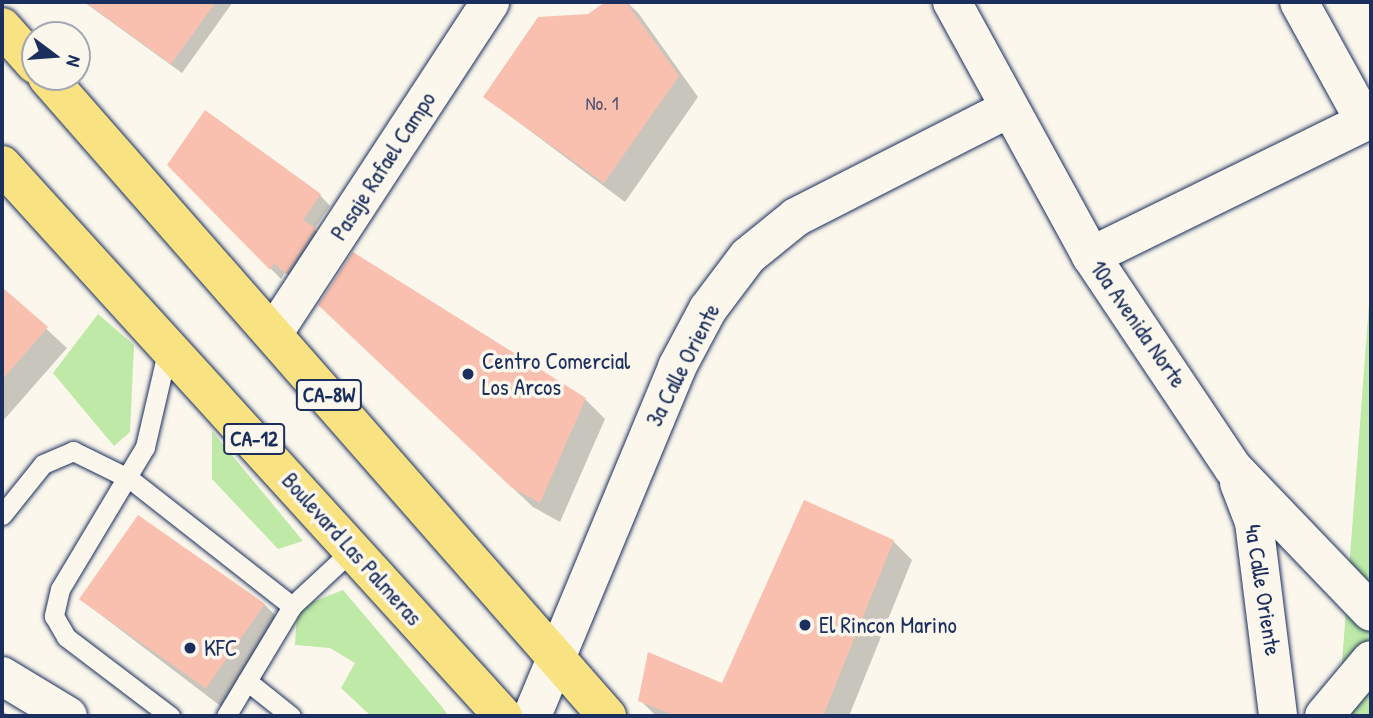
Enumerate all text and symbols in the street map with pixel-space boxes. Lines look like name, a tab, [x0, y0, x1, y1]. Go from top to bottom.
north arrow	[21, 21, 91, 91]
text: N	[60, 53, 88, 70]
street label: Pasaje Rafael Campo	[325, 87, 441, 245]
house number: No. 1	[585, 93, 619, 115]
street label: 10a Avenida Norte	[1084, 255, 1192, 393]
street label: 3a Calle Oriente	[640, 299, 726, 431]
place label: Centro Comercial Los Arcos	[482, 347, 630, 401]
marker: Centro Comercial Los Arcos	[460, 366, 476, 382]
road number: CA-8W	[296, 378, 362, 412]
road number: CA-12	[222, 422, 286, 457]
street label: Boulevard Las Palmeras	[276, 467, 428, 631]
street label: 4a Calle Oriente	[1239, 522, 1287, 658]
place label: El Rincon Marino	[819, 611, 957, 639]
marker: El Rincon Marino	[797, 617, 813, 633]
place label: KFC	[204, 634, 237, 662]
marker: KFC	[182, 640, 198, 656]

